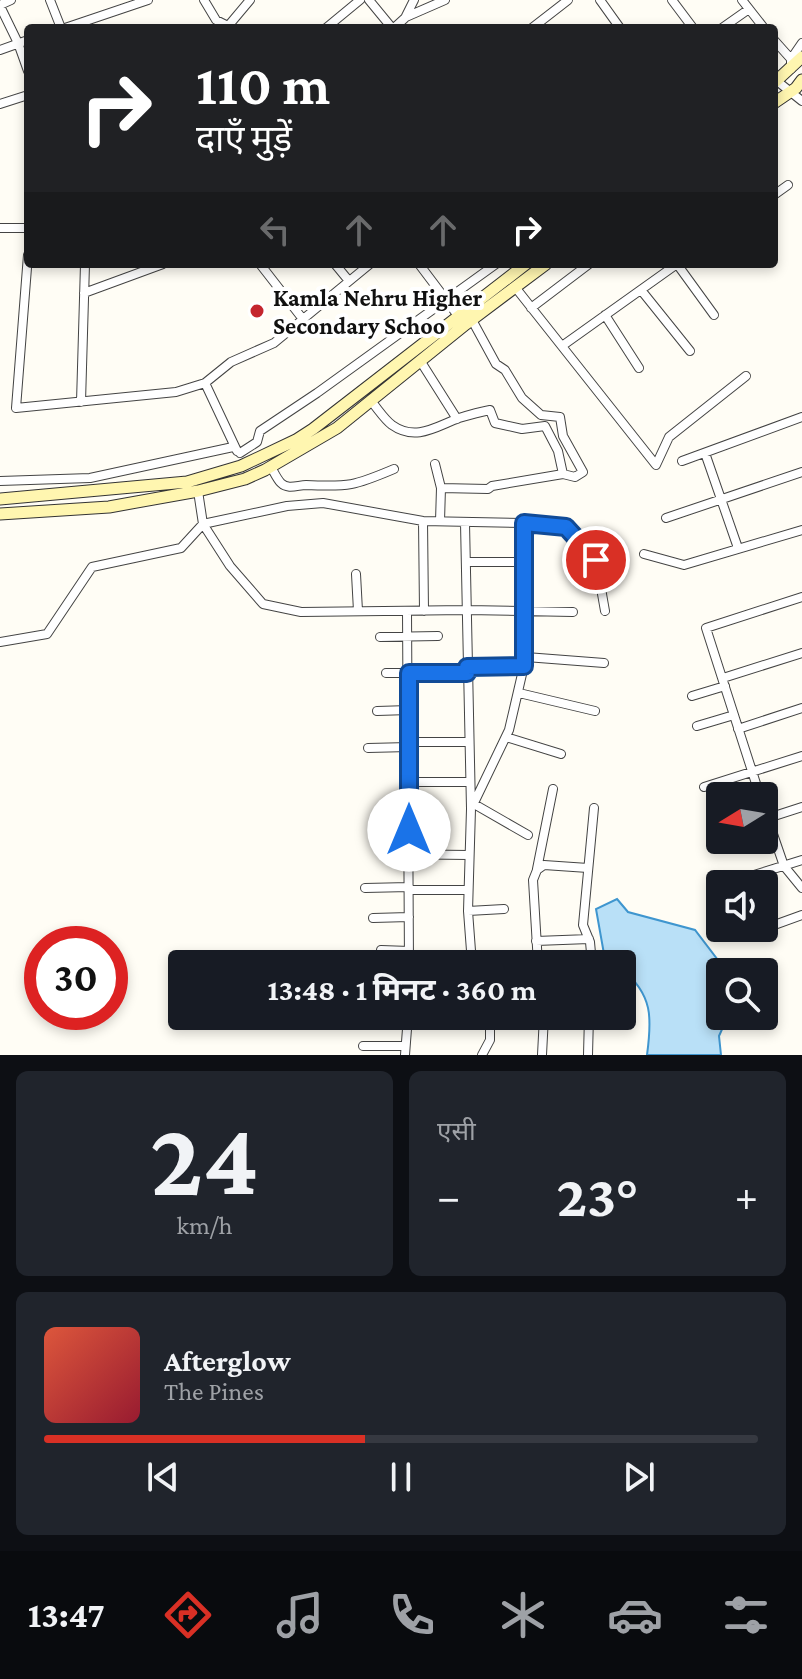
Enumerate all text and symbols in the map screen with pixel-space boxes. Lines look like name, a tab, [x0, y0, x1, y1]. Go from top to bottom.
text: 110 m	[196, 54, 330, 116]
icon: right	[64, 56, 168, 160]
text: दाएँ मुड़ें	[196, 119, 292, 159]
icon: left	[253, 208, 297, 252]
icon: ahead	[337, 208, 381, 252]
icon: ahead	[421, 208, 465, 252]
icon: right	[505, 208, 549, 252]
place label: Kamla Nehru Higher Secondary Schoo	[273, 284, 483, 339]
marker: Kamla Nehru Higher Secondary Schoo	[248, 302, 266, 320]
pin	[562, 526, 630, 594]
icon: arrive	[574, 538, 618, 582]
north arrow	[706, 782, 778, 854]
map controls	[706, 782, 778, 1030]
position arrow	[367, 788, 451, 872]
button: sound	[706, 870, 778, 942]
speed limit sign: 30	[24, 926, 128, 1030]
button: search	[706, 958, 778, 1030]
text: 13:48 · 1 मिनट · 360 m	[268, 973, 536, 1006]
text: 24	[150, 1101, 259, 1216]
text: एसी	[437, 1117, 476, 1146]
text: 23°	[556, 1162, 639, 1229]
text: −	[437, 1172, 460, 1220]
text: +	[735, 1172, 758, 1220]
text: km/h	[176, 1211, 233, 1240]
text: Afterglow	[164, 1344, 291, 1377]
text: The Pines	[164, 1377, 264, 1406]
icon: previous	[141, 1455, 185, 1499]
icon: pause	[379, 1455, 423, 1499]
icon: next	[617, 1455, 661, 1499]
icon: directions	[160, 1587, 216, 1643]
icon: music	[272, 1587, 328, 1643]
icon: phone	[384, 1587, 440, 1643]
icon: climate	[495, 1587, 551, 1643]
icon: car	[607, 1587, 663, 1643]
icon: filters	[718, 1587, 774, 1643]
text: 13:47	[28, 1595, 105, 1635]

